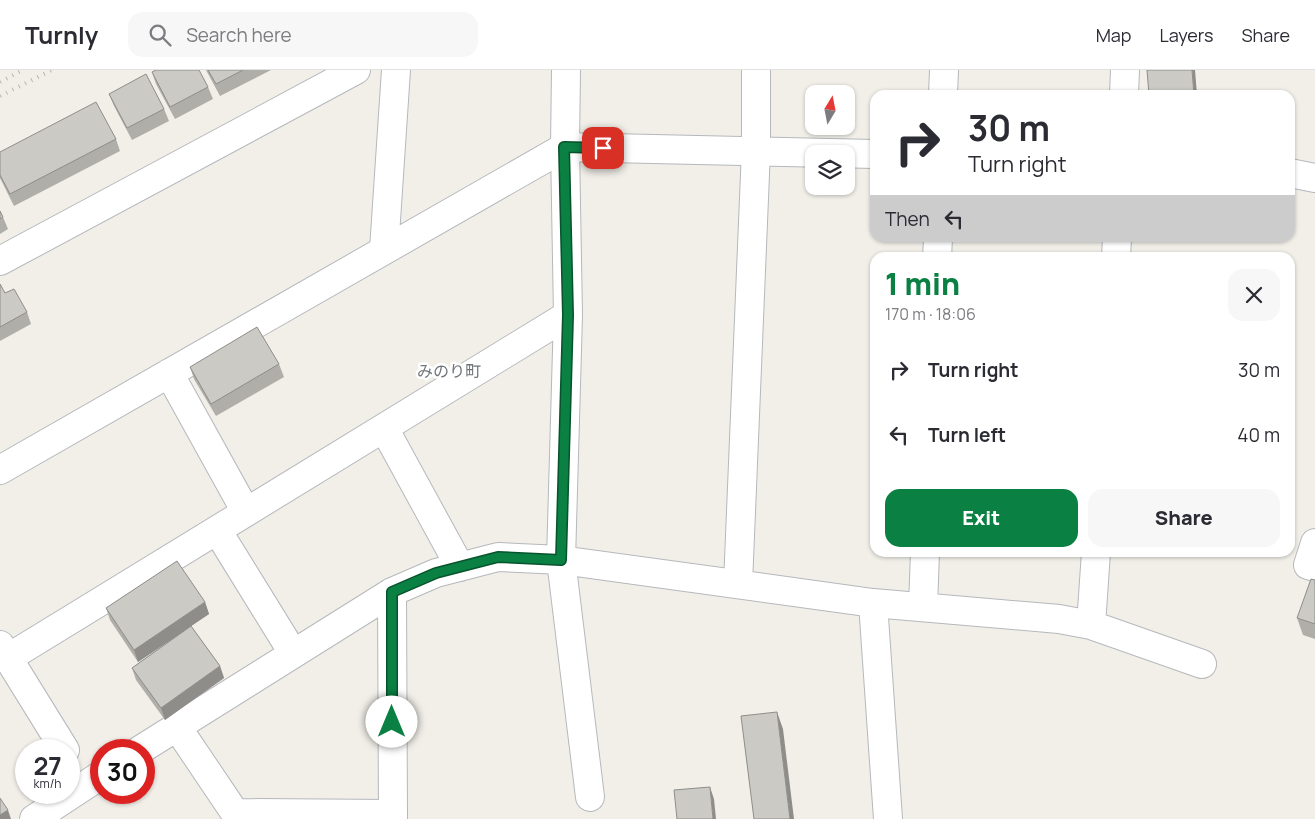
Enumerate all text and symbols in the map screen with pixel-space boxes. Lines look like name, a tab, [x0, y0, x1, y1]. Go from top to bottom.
search box	[128, 12, 478, 57]
text: Turnly	[25, 18, 98, 51]
icon: search	[146, 21, 174, 49]
text: Search here	[186, 22, 292, 48]
text: Map	[1096, 23, 1131, 47]
text: Layers	[1159, 23, 1213, 47]
text: Share	[1241, 23, 1290, 47]
north arrow	[805, 85, 855, 135]
map controls	[805, 85, 855, 195]
text: 30 m	[968, 104, 1050, 152]
icon: right	[885, 110, 950, 175]
pin	[582, 127, 624, 169]
icon: arrive	[589, 134, 617, 162]
button: layers	[805, 145, 855, 195]
text: Turn right	[968, 149, 1066, 179]
icon: left	[940, 205, 968, 233]
text: Then	[885, 206, 930, 232]
text: 1 min	[885, 263, 960, 304]
button: close	[1228, 269, 1280, 321]
text: 170 m · 18:06	[885, 303, 976, 325]
icon: right	[885, 356, 913, 384]
text: Turn right	[928, 357, 1018, 383]
text: 30 m	[1238, 357, 1280, 383]
district label: みのり町	[417, 360, 481, 382]
icon: left	[885, 421, 913, 449]
text: Turn left	[928, 422, 1006, 448]
text: 40 m	[1237, 422, 1280, 448]
button: Exit	[885, 489, 1078, 547]
button: Share	[1088, 489, 1280, 547]
position arrow	[365, 695, 417, 747]
speed limit sign: 30	[90, 739, 155, 804]
text: 27	[33, 748, 62, 783]
text: km/h	[34, 775, 61, 792]

